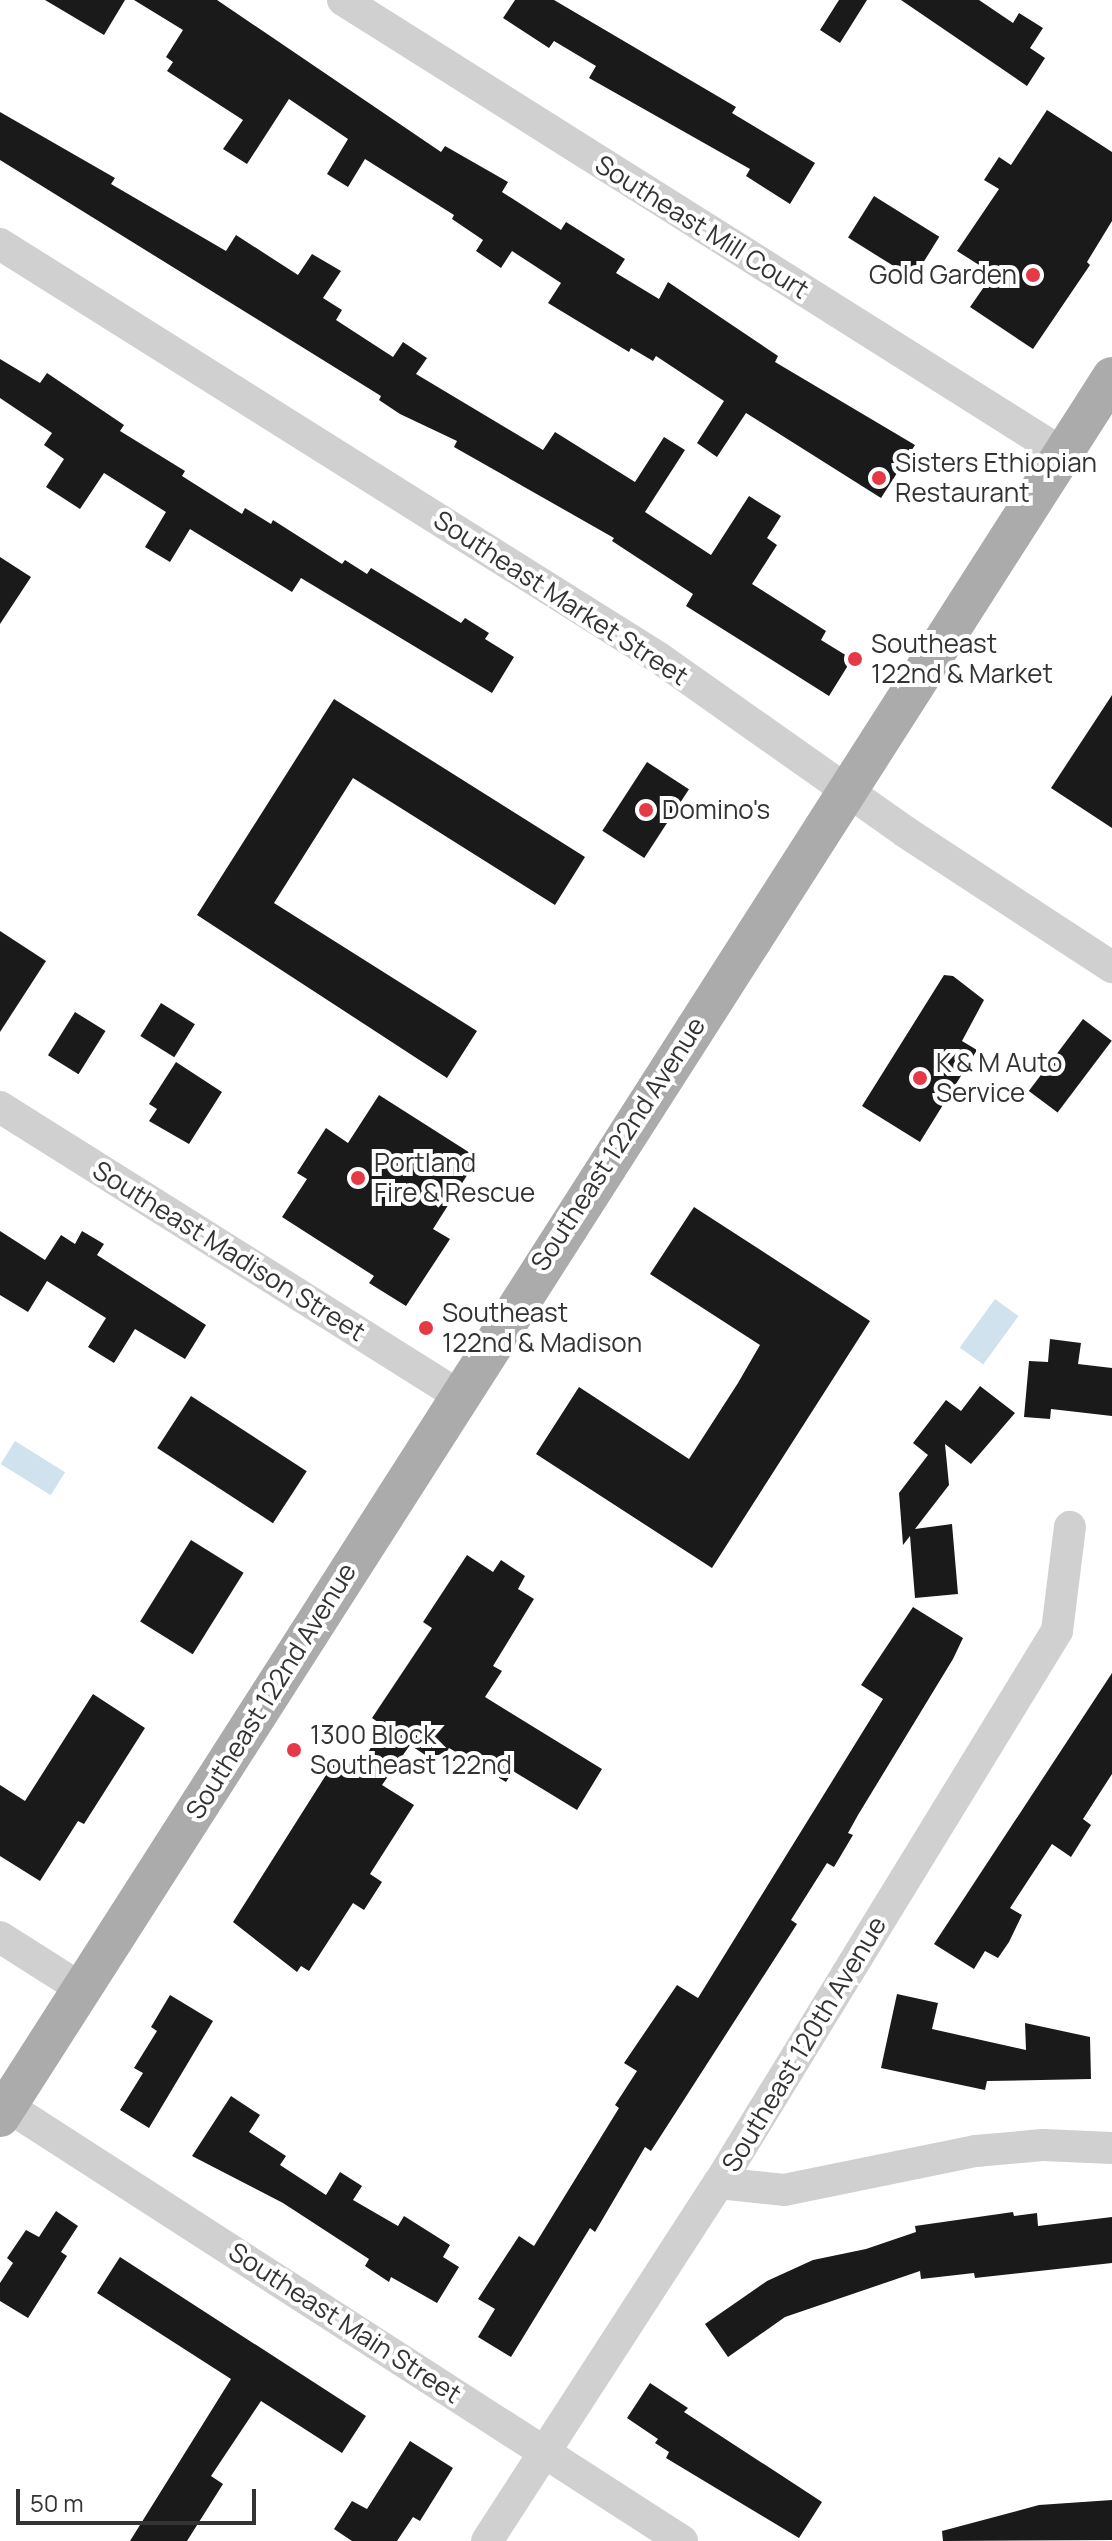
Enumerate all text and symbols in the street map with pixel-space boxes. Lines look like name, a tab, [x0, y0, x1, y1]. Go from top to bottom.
street label: Southeast Mill Court	[589, 149, 815, 305]
place label: Gold Garden	[869, 259, 1017, 291]
marker: Gold Garden	[1024, 266, 1042, 284]
place label: Sisters Ethiopian Restaurant	[895, 447, 1097, 508]
marker: Sisters Ethiopian Restaurant	[870, 469, 888, 487]
street label: Southeast Market Street	[428, 504, 694, 692]
place label: Southeast 122nd & Market	[871, 628, 1053, 690]
marker: Southeast 122nd & Market	[846, 650, 864, 668]
place label: Domino's	[662, 794, 770, 826]
marker: Domino's	[637, 801, 655, 819]
street label: Southeast 122nd Avenue	[524, 1011, 712, 1277]
place label: K & M Auto Service	[936, 1047, 1063, 1108]
marker: K & M Auto Service	[911, 1069, 929, 1087]
place label: Portland Fire & Rescue	[374, 1147, 535, 1208]
street label: Southeast Madison Street	[87, 1154, 371, 1348]
marker: Portland Fire & Rescue	[349, 1169, 367, 1187]
place label: Southeast 122nd & Madison	[442, 1297, 642, 1358]
marker: Southeast 122nd & Madison	[417, 1319, 435, 1337]
street label: Southeast 122nd Avenue	[179, 1557, 363, 1825]
place label: 1300 Block Southeast 122nd	[310, 1719, 512, 1780]
marker: 1300 Block Southeast 122nd	[285, 1741, 303, 1759]
street label: Southeast 120th Avenue	[715, 1911, 893, 2177]
street label: Southeast Main Street	[223, 2236, 467, 2410]
scale bar	[20, 2473, 260, 2523]
text: 50 m	[30, 2486, 84, 2519]

